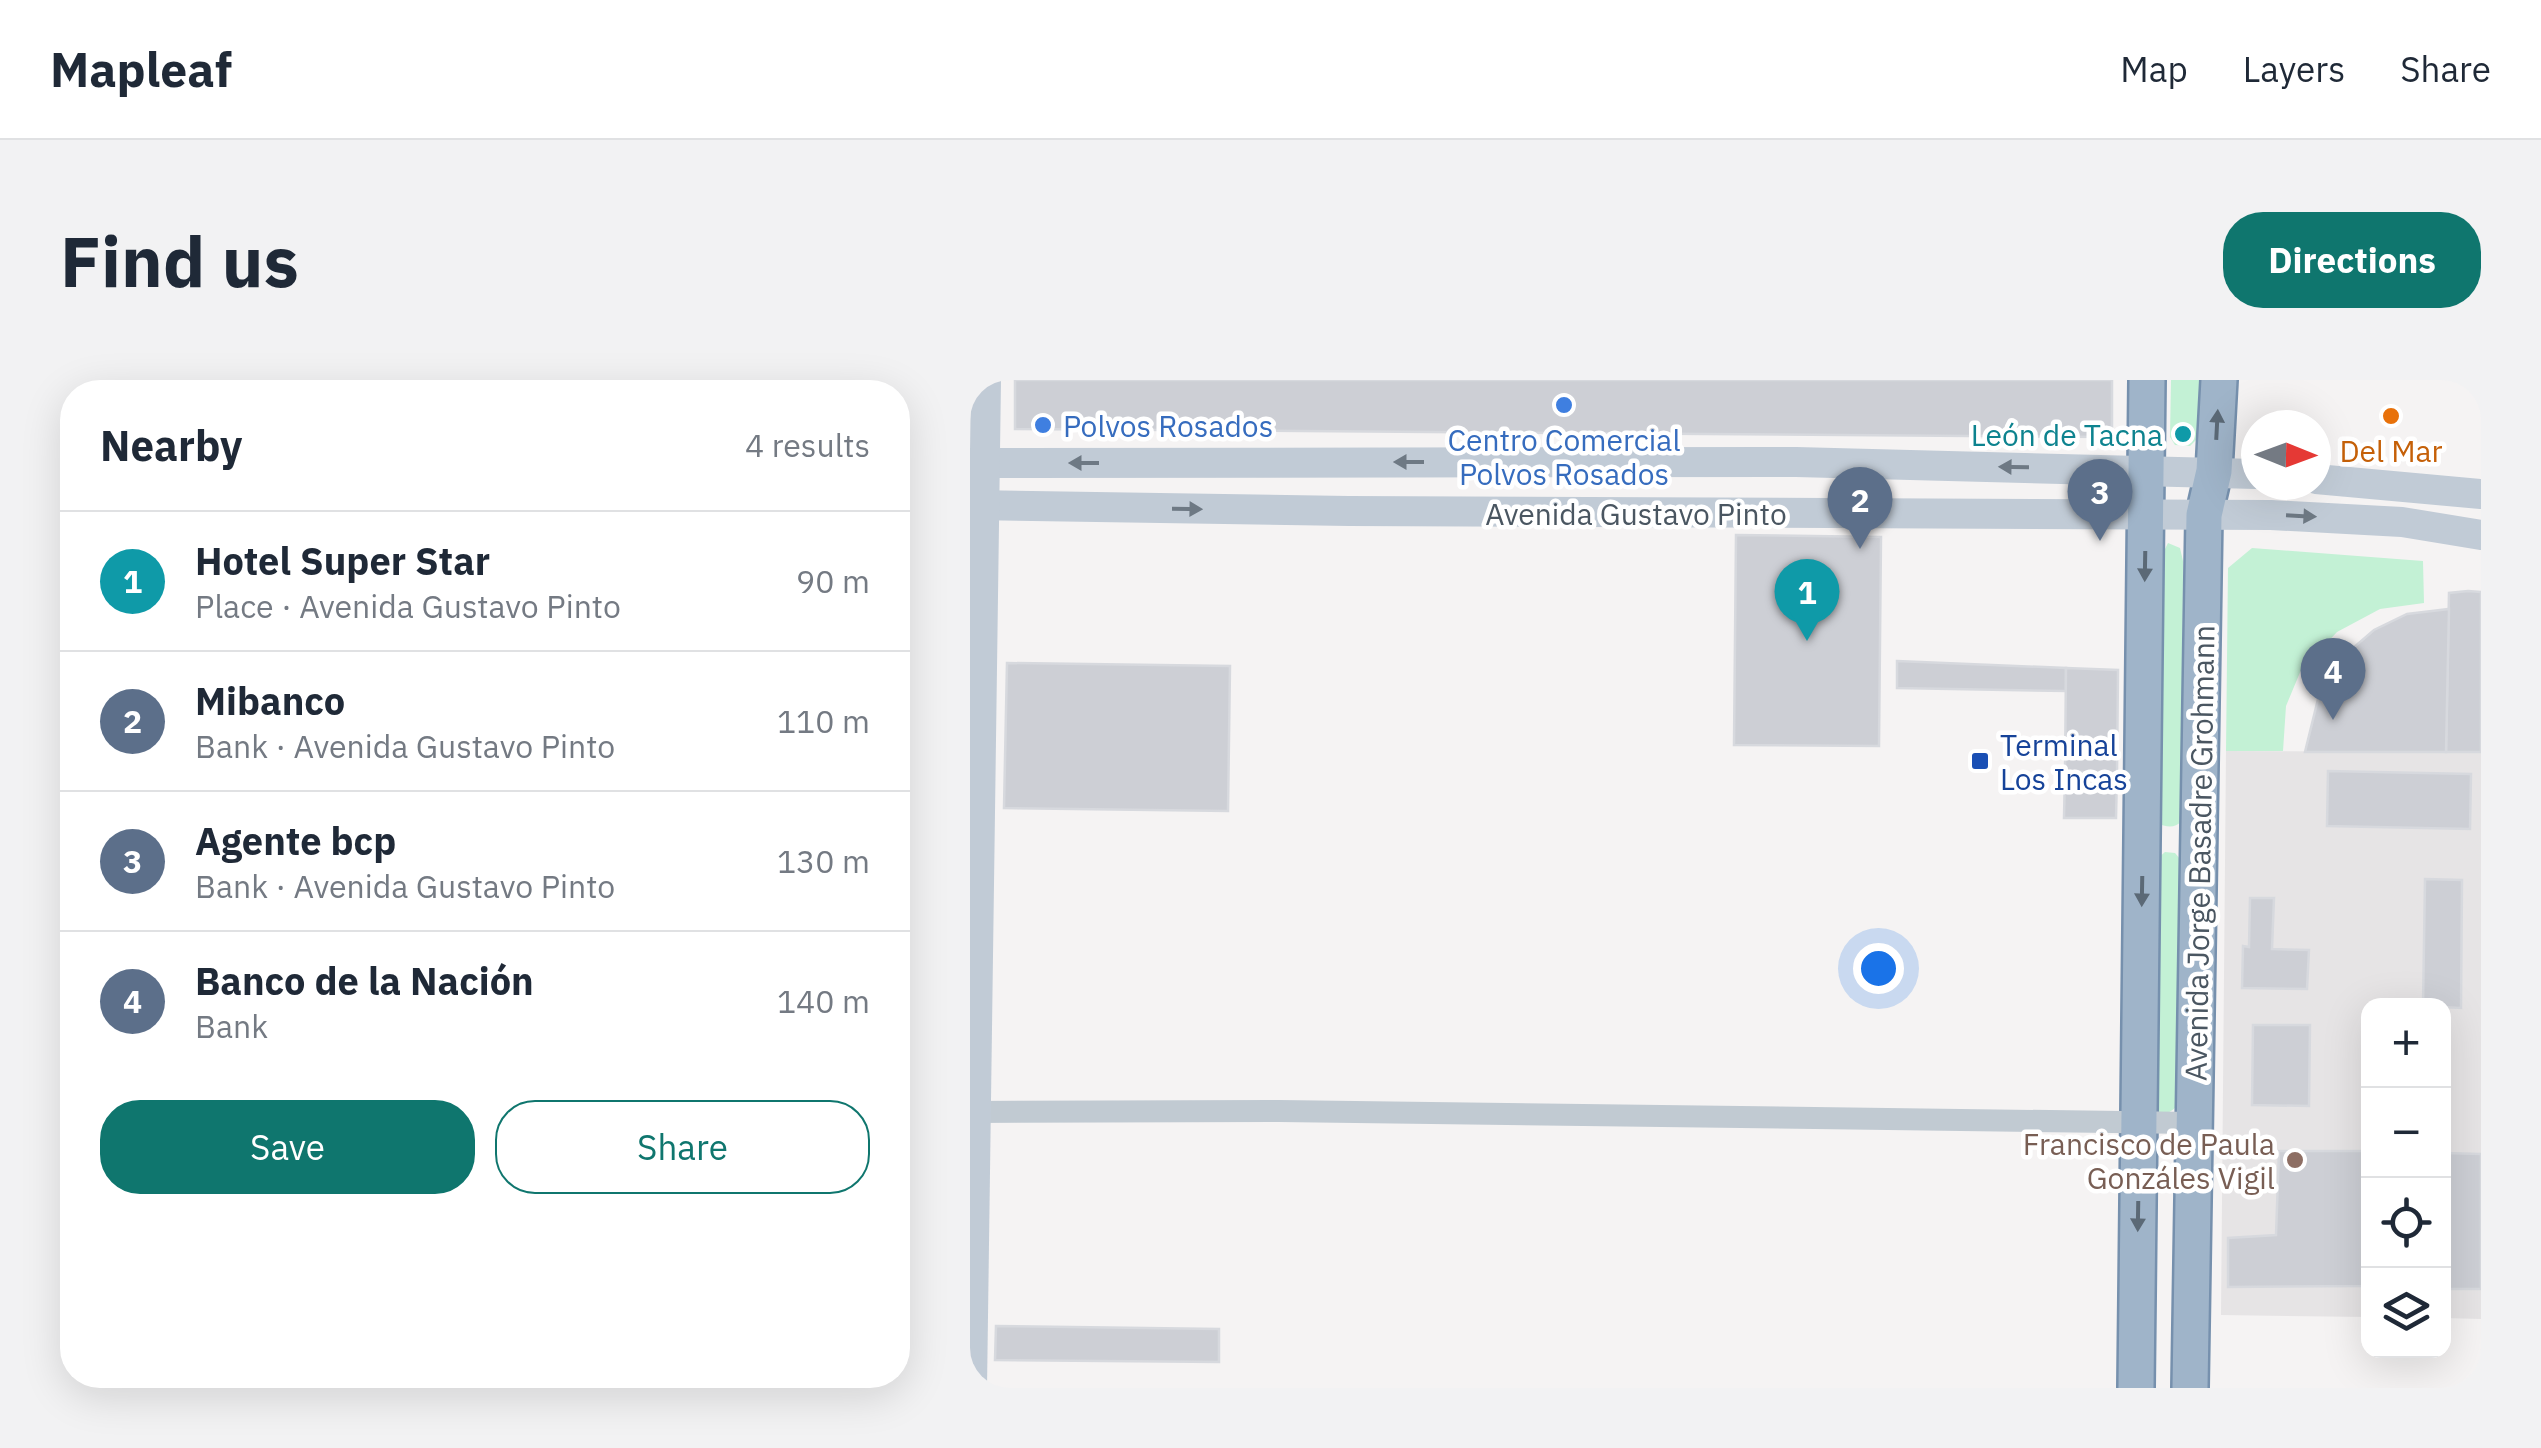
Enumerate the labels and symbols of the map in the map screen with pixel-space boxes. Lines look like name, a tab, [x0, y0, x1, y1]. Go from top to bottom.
marker: Centro Comercial Polvos Rosados	[1553, 394, 1575, 416]
marker: Del Mar	[2380, 405, 2402, 427]
place label: Polvos Rosados	[1063, 406, 1273, 445]
one-way arrow	[2209, 409, 2225, 441]
north arrow	[2241, 410, 2331, 500]
marker: Polvos Rosados	[1032, 414, 1054, 436]
place label: León de Tacna	[1971, 415, 2163, 454]
place label: Centro Comercial Polvos Rosados	[1447, 420, 1681, 493]
marker: León de Tacna	[2172, 423, 2194, 445]
place label: Del Mar	[2339, 431, 2443, 470]
one-way arrow	[1393, 454, 1425, 470]
one-way arrow	[1068, 455, 1100, 471]
one-way arrow	[1998, 458, 2030, 474]
pin: 3	[2068, 459, 2132, 541]
pin: 2	[1828, 466, 1892, 549]
street label: Avenida Gustavo Pinto	[1485, 494, 1787, 533]
one-way arrow	[1172, 501, 1204, 517]
one-way arrow	[2286, 508, 2318, 524]
one-way arrow	[2137, 551, 2153, 583]
pin: 1	[1774, 558, 1840, 641]
street label: Avenida Jorge Basadre Grohmann	[2176, 625, 2222, 1081]
pin: 4	[2300, 638, 2366, 720]
place label: Terminal Los Incas	[2000, 725, 2128, 798]
marker: Terminal Los Incas	[1969, 750, 1991, 772]
one-way arrow	[2133, 876, 2149, 908]
your location	[1853, 943, 1904, 994]
place label: Francisco de Paula Gonzáles Vigil	[2023, 1124, 2275, 1197]
marker: Francisco de Paula Gonzáles Vigil	[2284, 1149, 2306, 1171]
one-way arrow	[2130, 1201, 2146, 1233]

